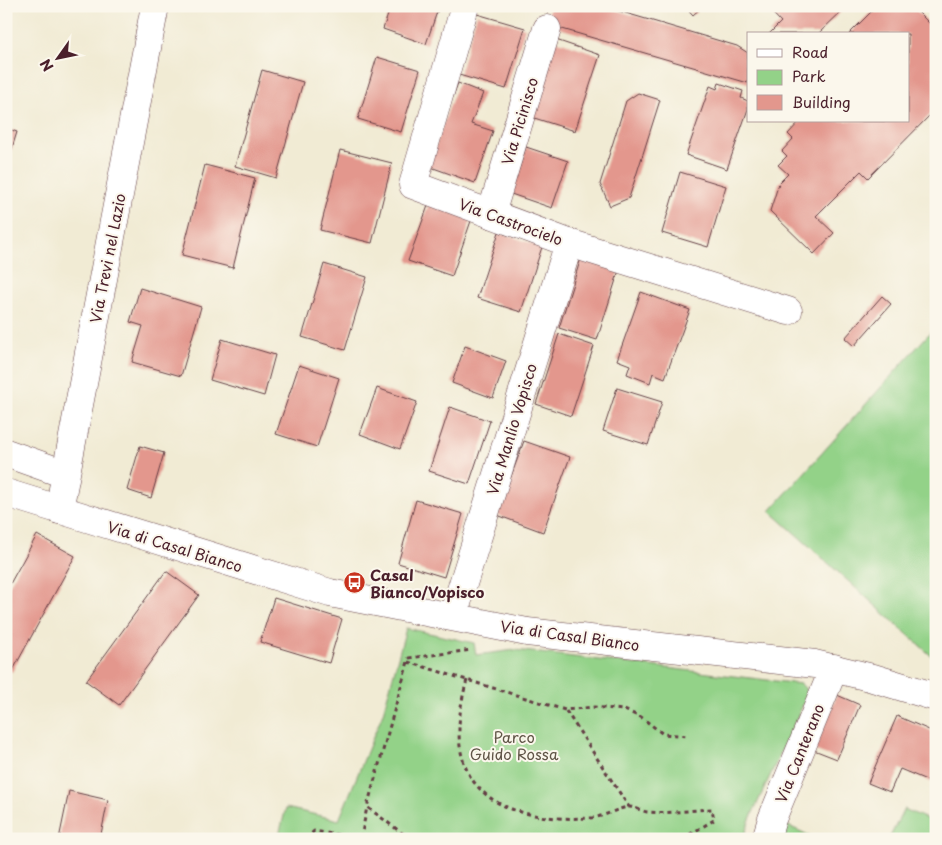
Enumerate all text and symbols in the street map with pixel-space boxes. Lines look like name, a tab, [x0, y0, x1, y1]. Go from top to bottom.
north arrow	[32, 32, 82, 82]
legend	[747, 32, 910, 122]
text: Road	[792, 40, 828, 63]
text: N	[35, 55, 59, 76]
text: Park	[792, 64, 826, 87]
street label: Via Picinisco	[495, 74, 543, 168]
text: Building	[792, 90, 851, 113]
street label: Via Trevi nel Lazio	[83, 191, 131, 325]
street label: Via Castrocielo	[456, 192, 566, 250]
street label: Via Manlio Vopisco	[480, 360, 542, 498]
street label: Via di Casal Bianco	[105, 514, 245, 578]
place label: Casal Bianco/Vopisco	[370, 563, 485, 603]
bus stop icon: Casal Bianco/Vopisco	[342, 571, 366, 595]
street label: Via di Casal Bianco	[499, 614, 641, 656]
street label: Via Canterano	[769, 700, 829, 806]
park label: Parco Guido Rossa	[470, 725, 559, 765]

